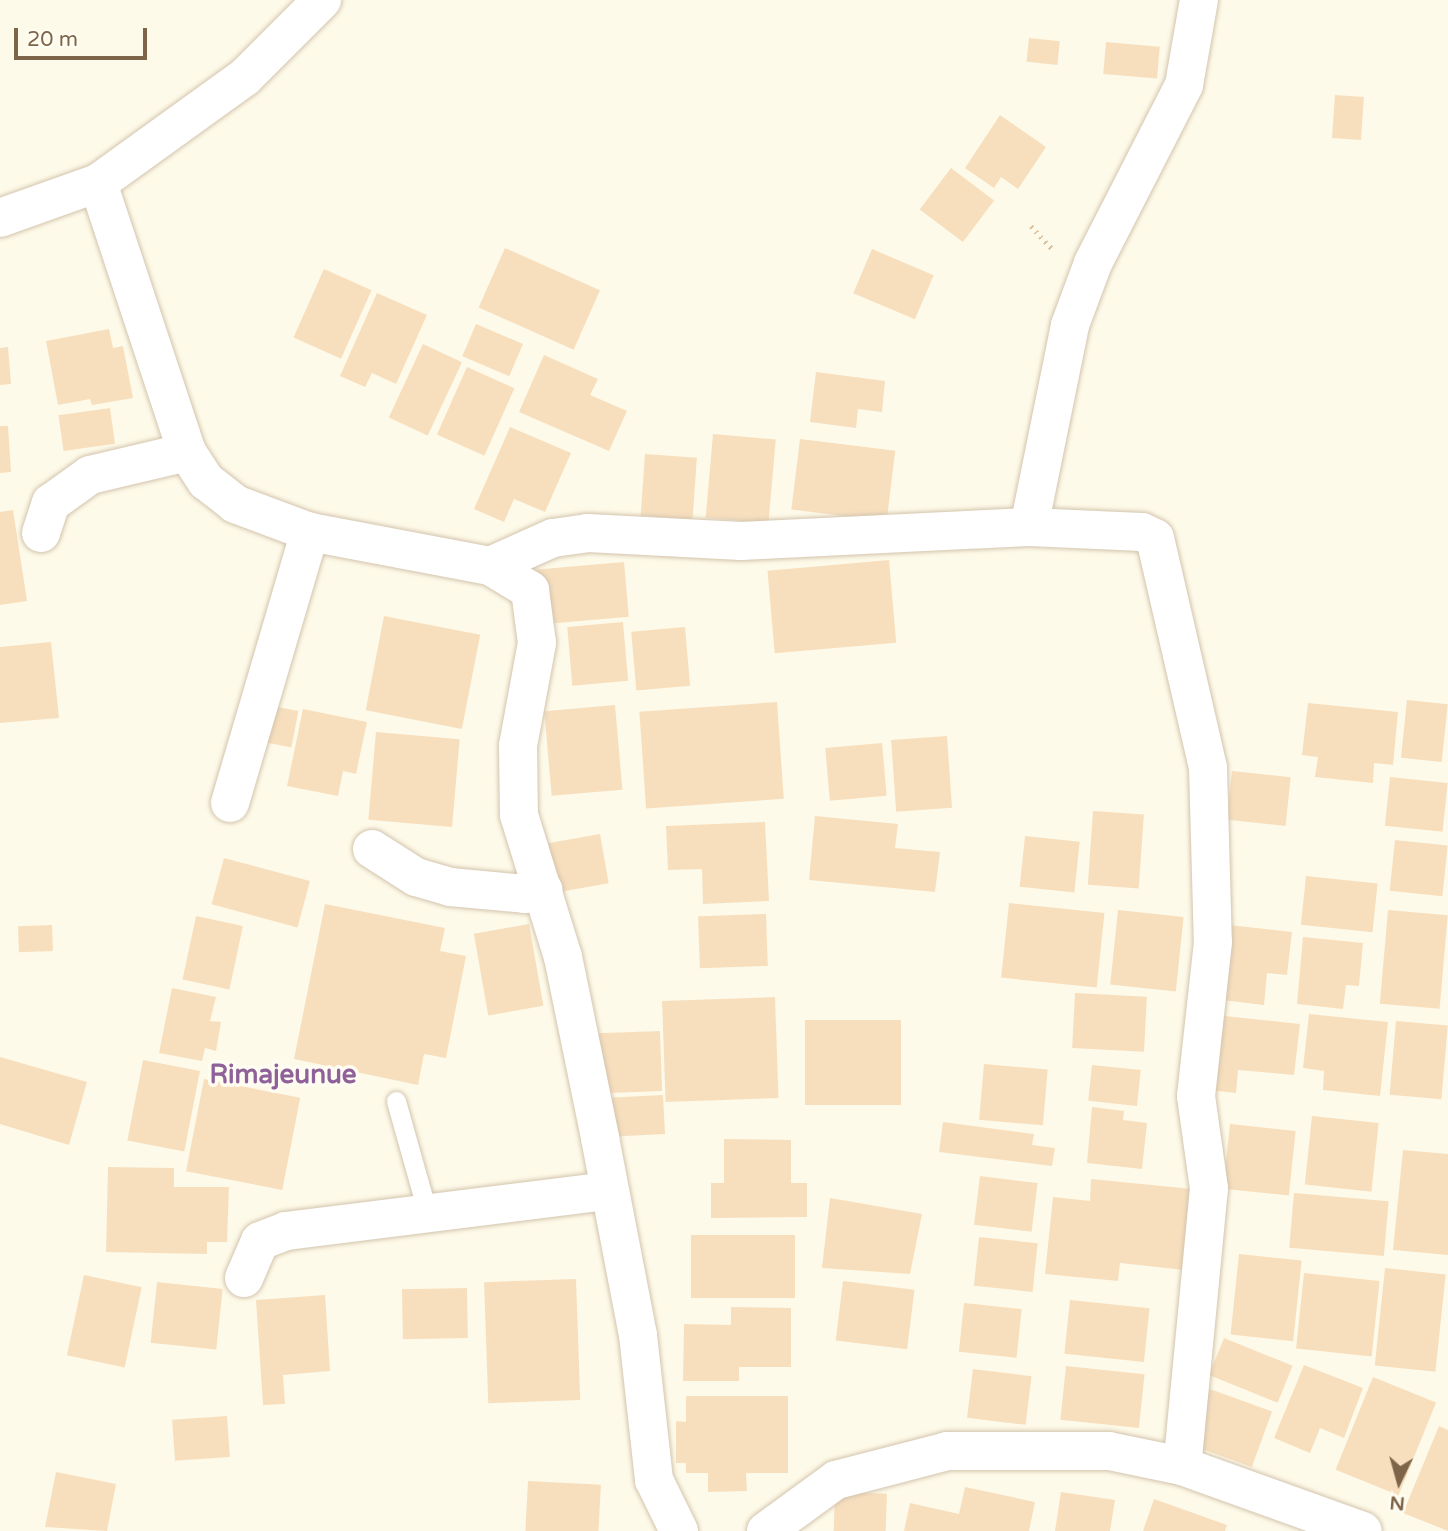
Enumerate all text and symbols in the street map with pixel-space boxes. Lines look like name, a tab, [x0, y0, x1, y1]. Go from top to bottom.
scale bar	[18, 14, 150, 58]
text: 20 m	[27, 27, 78, 52]
district label: Rimajeunue	[210, 1059, 356, 1091]
north arrow	[1364, 1447, 1434, 1517]
text: N	[1389, 1491, 1406, 1515]

